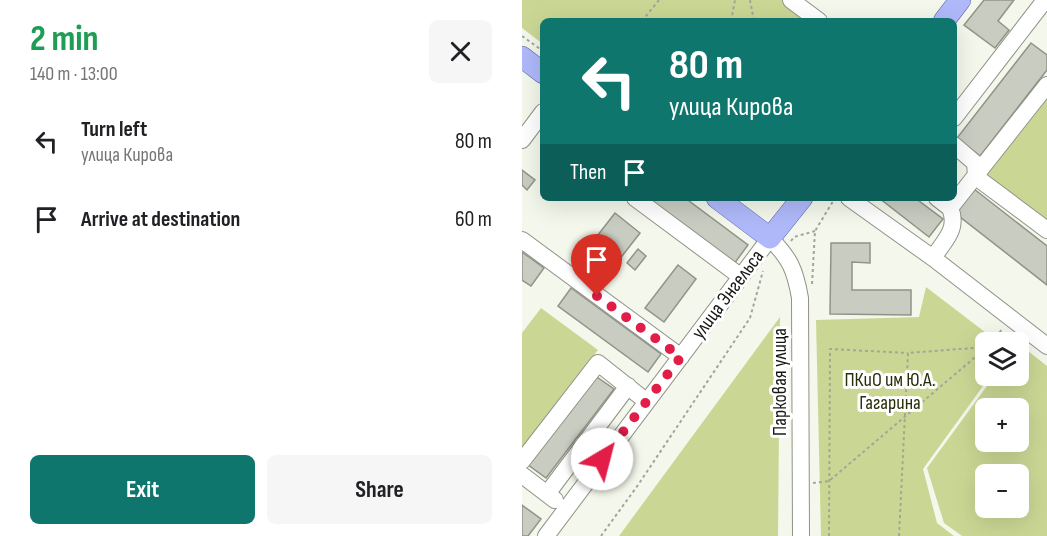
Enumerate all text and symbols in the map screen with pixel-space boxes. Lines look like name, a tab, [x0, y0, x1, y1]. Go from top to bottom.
text: 2 min	[30, 18, 99, 61]
button: close	[429, 20, 492, 83]
text: 80 m	[669, 40, 743, 91]
icon: left	[570, 42, 648, 120]
text: 140 m · 13:00	[30, 62, 118, 86]
text: улица Кирова	[669, 91, 793, 123]
text: Turn left	[81, 116, 147, 143]
icon: left	[30, 125, 63, 158]
text: 80 m	[455, 128, 492, 155]
text: улица Кирова	[81, 143, 173, 167]
icon: arrive	[618, 156, 651, 189]
text: Then	[570, 159, 606, 186]
icon: arrive	[30, 203, 63, 236]
text: Arrive at destination	[81, 206, 240, 233]
text: 60 m	[455, 206, 492, 233]
pin	[571, 234, 622, 296]
icon: arrive	[580, 243, 613, 276]
street label: улица Энгельса	[687, 245, 769, 344]
street label: Парковая улица	[768, 328, 792, 436]
map controls	[975, 332, 1029, 518]
button: layers	[975, 332, 1029, 386]
park label: ПКиО им Ю.А. Гагарина	[844, 368, 936, 415]
button: +	[975, 398, 1029, 452]
position arrow	[570, 427, 634, 491]
button: Exit	[30, 455, 255, 524]
button: Share	[267, 455, 492, 524]
button: −	[975, 464, 1029, 518]

